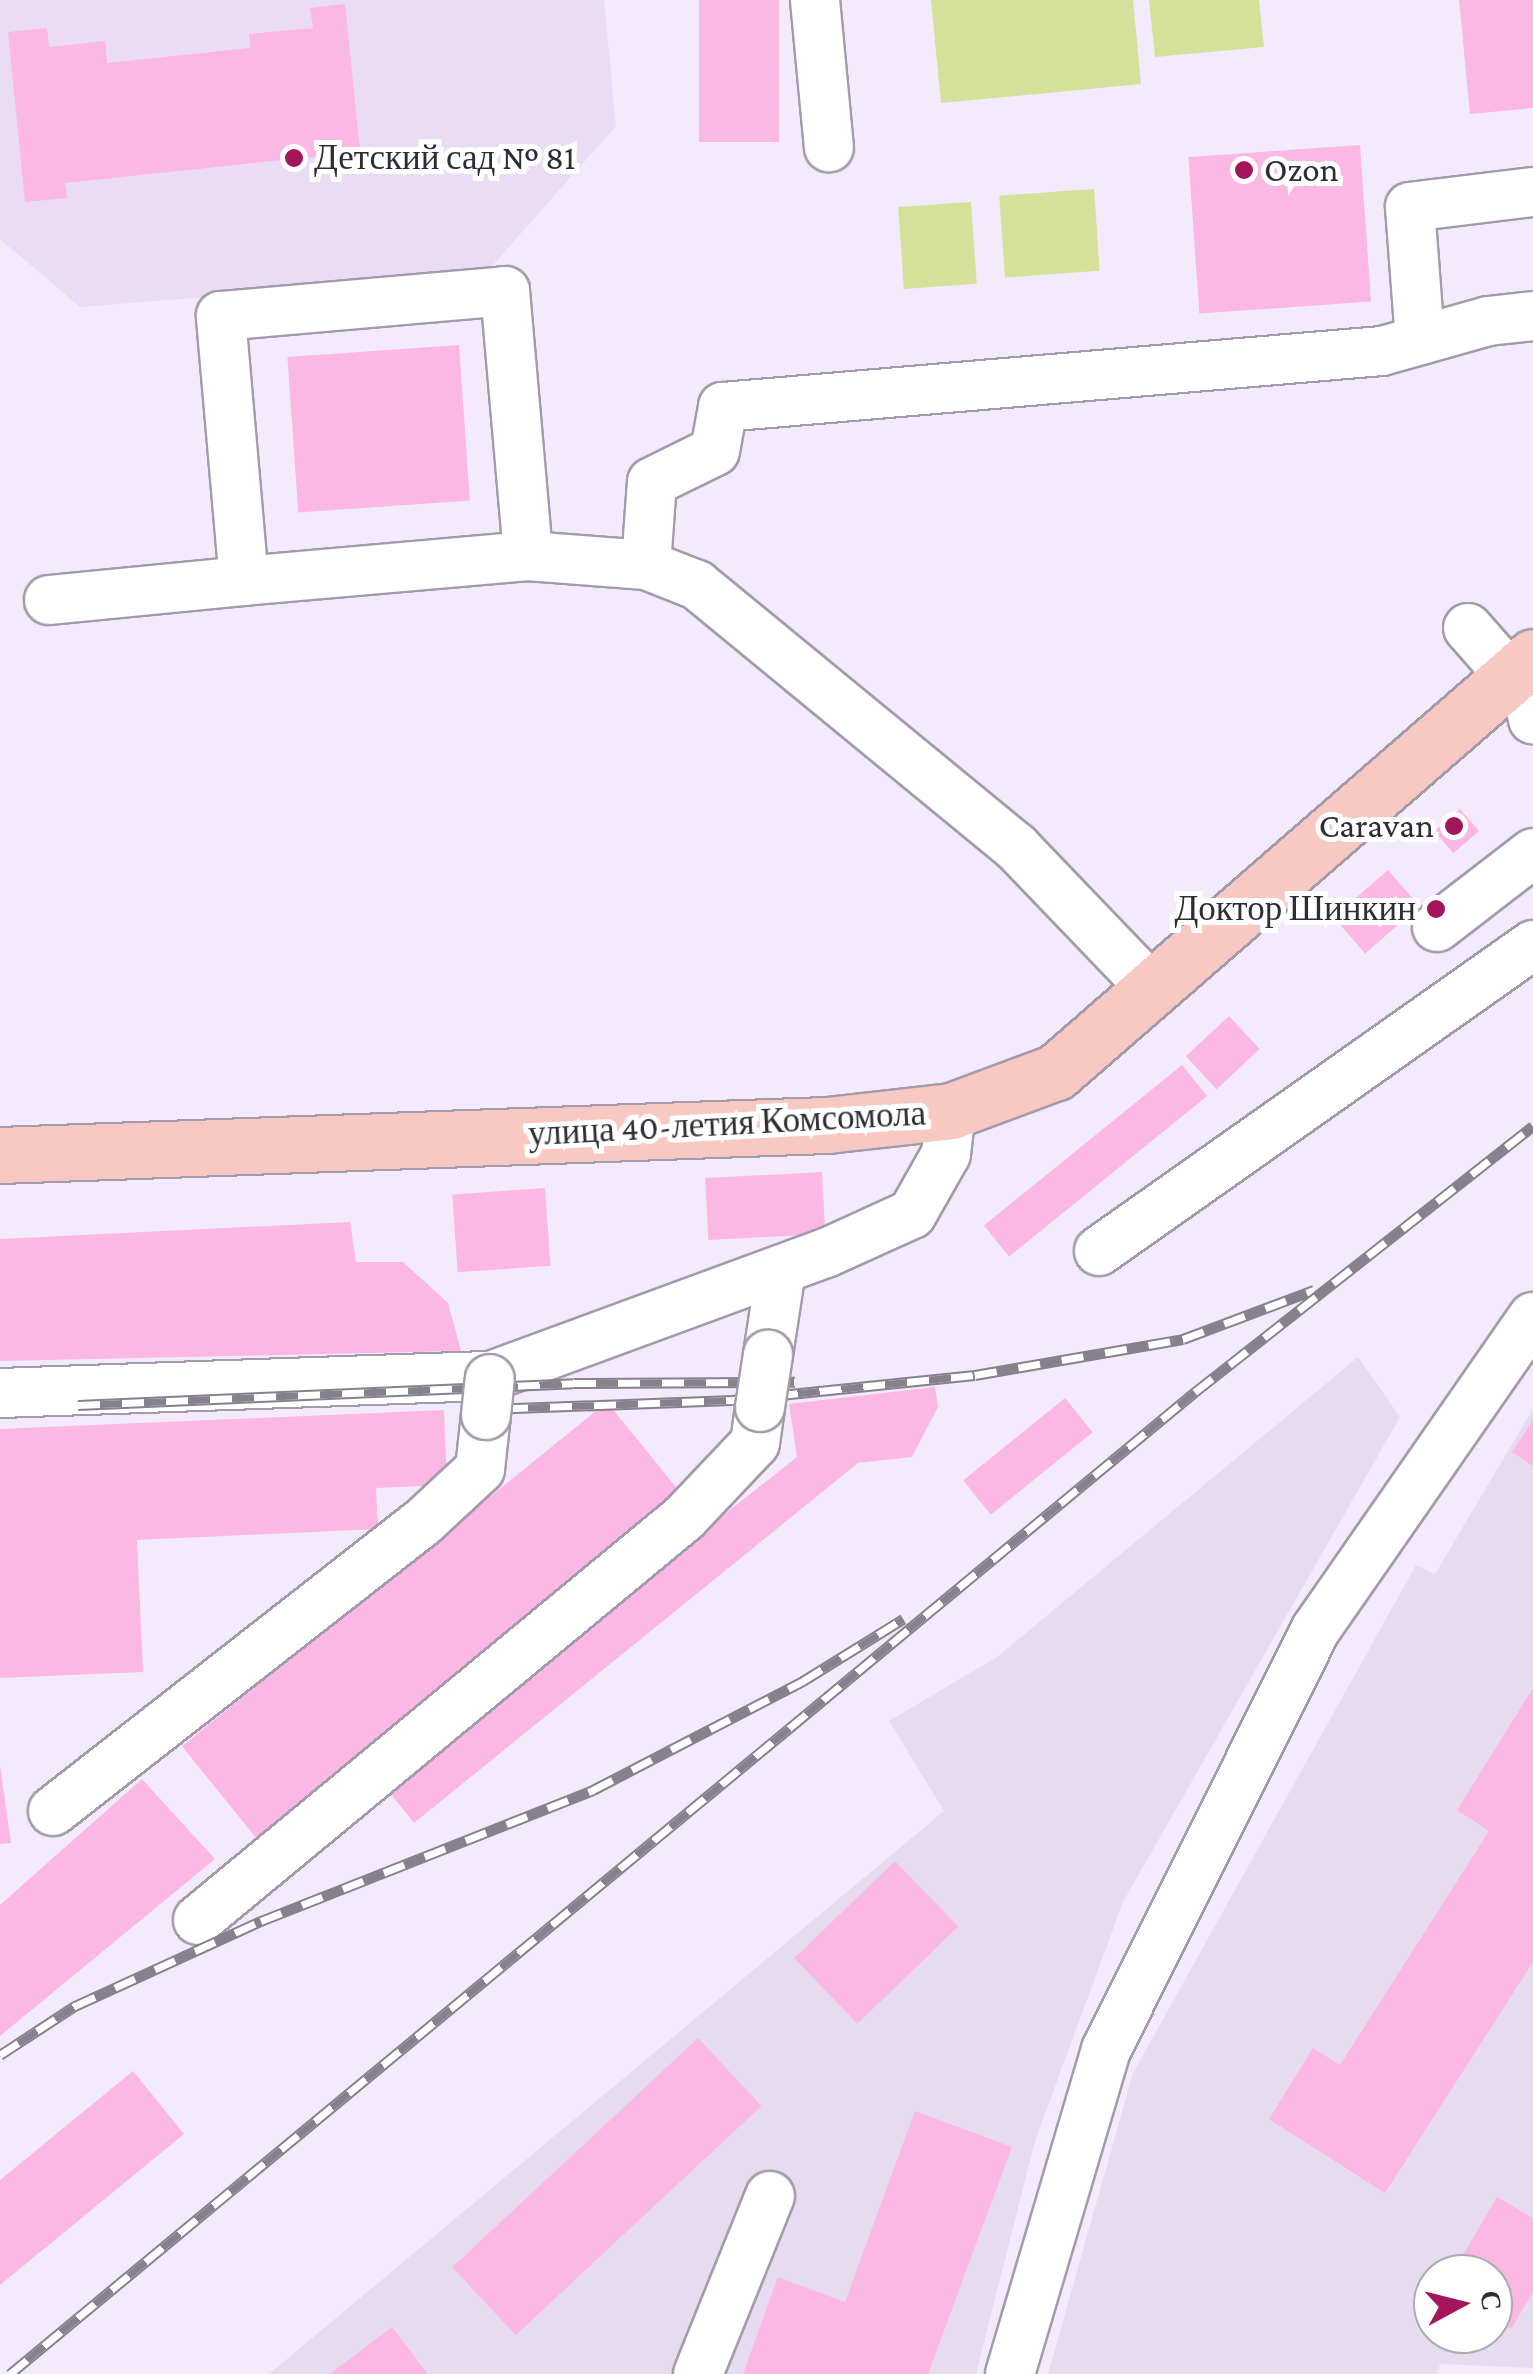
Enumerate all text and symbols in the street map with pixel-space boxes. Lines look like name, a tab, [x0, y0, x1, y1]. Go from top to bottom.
place label: Детский сад № 81	[314, 137, 576, 179]
marker: Детский сад № 81	[283, 147, 305, 169]
place label: Ozon	[1264, 149, 1338, 191]
marker: Ozon	[1233, 159, 1255, 181]
place label: Caravan	[1319, 805, 1434, 847]
marker: Caravan	[1443, 815, 1465, 837]
place label: Доктор Шинкин	[1174, 888, 1416, 930]
marker: Доктор Шинкин	[1425, 898, 1447, 920]
street label: улица 40-летия Комсомола	[527, 1093, 927, 1155]
north arrow	[1413, 2254, 1513, 2354]
text: С	[1475, 2289, 1508, 2312]

